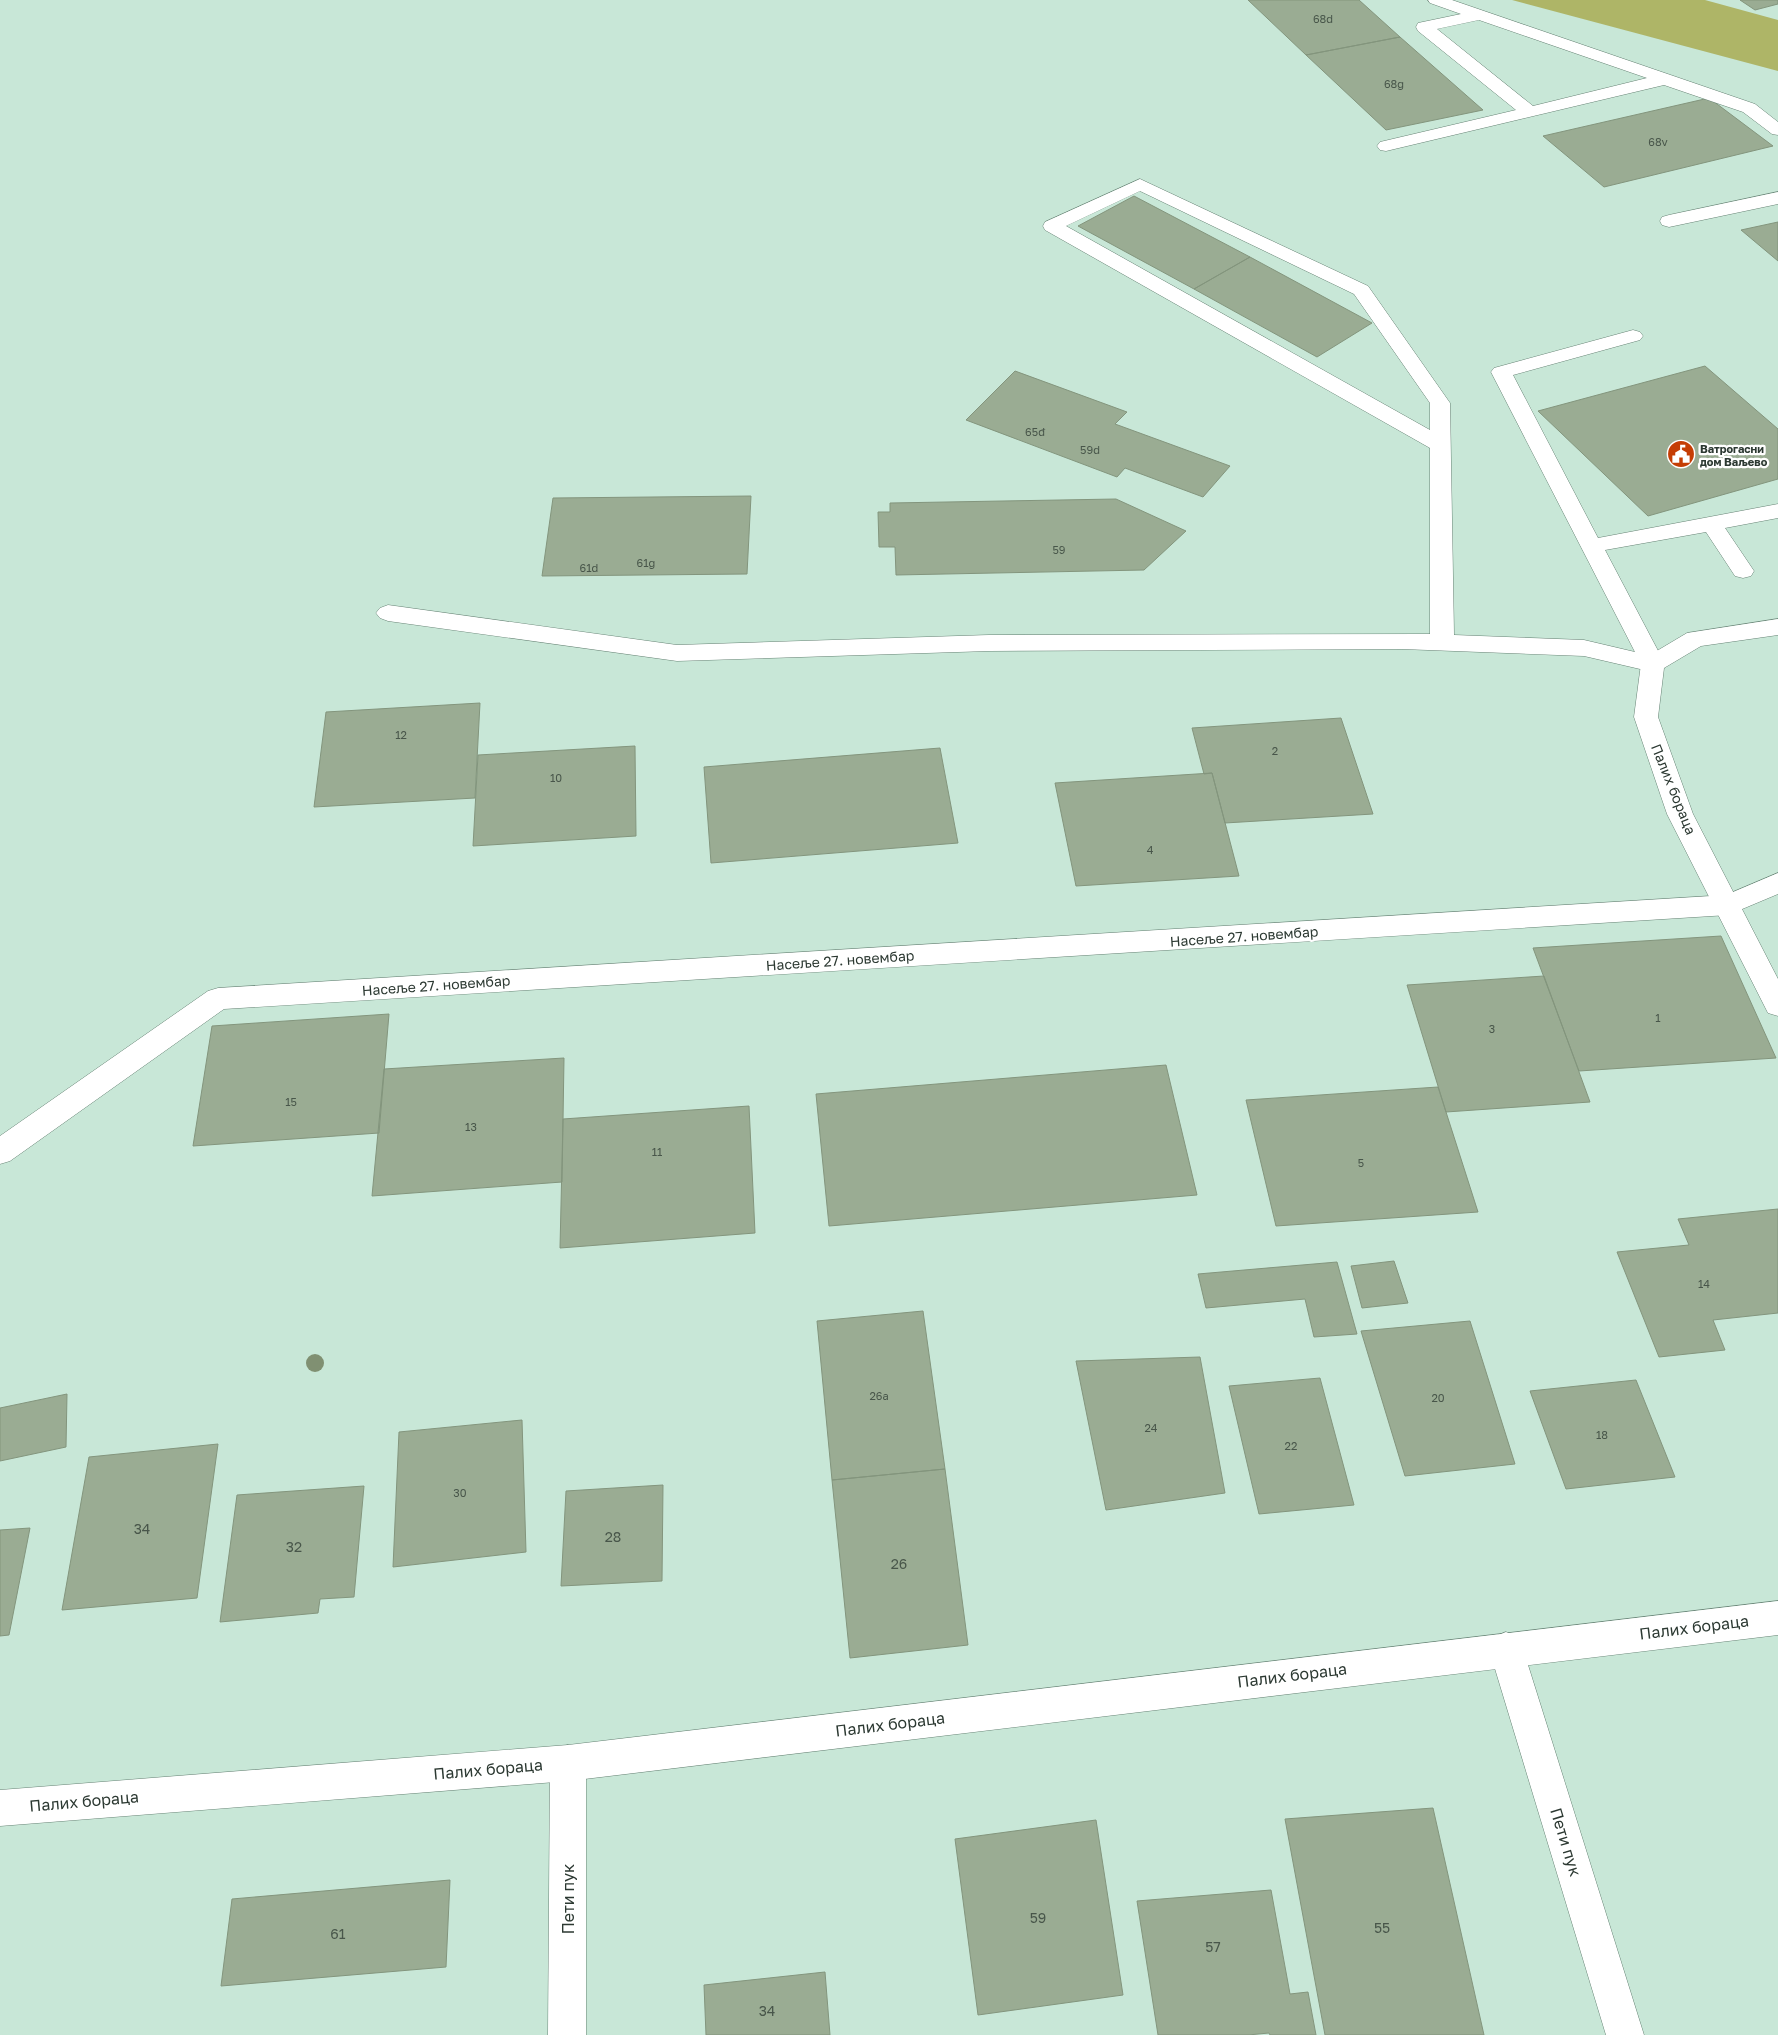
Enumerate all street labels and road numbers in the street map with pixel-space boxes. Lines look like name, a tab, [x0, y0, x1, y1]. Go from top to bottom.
street label: Палих бораца	[1648, 741, 1700, 837]
street label: Насеље 27. новембар	[1169, 922, 1319, 950]
street label: Насеље 27. новембар	[765, 946, 915, 974]
street label: Насеље 27. новембар	[361, 971, 511, 999]
street label: Палих бораца	[1638, 1610, 1750, 1644]
street label: Палих бораца	[1236, 1658, 1348, 1692]
street label: Палих бораца	[834, 1707, 946, 1741]
street label: Палих бораца	[432, 1754, 544, 1784]
street label: Палих бораца	[28, 1786, 140, 1816]
street label: Пети пук	[1546, 1805, 1586, 1879]
street label: Пети пук	[558, 1864, 578, 1934]

